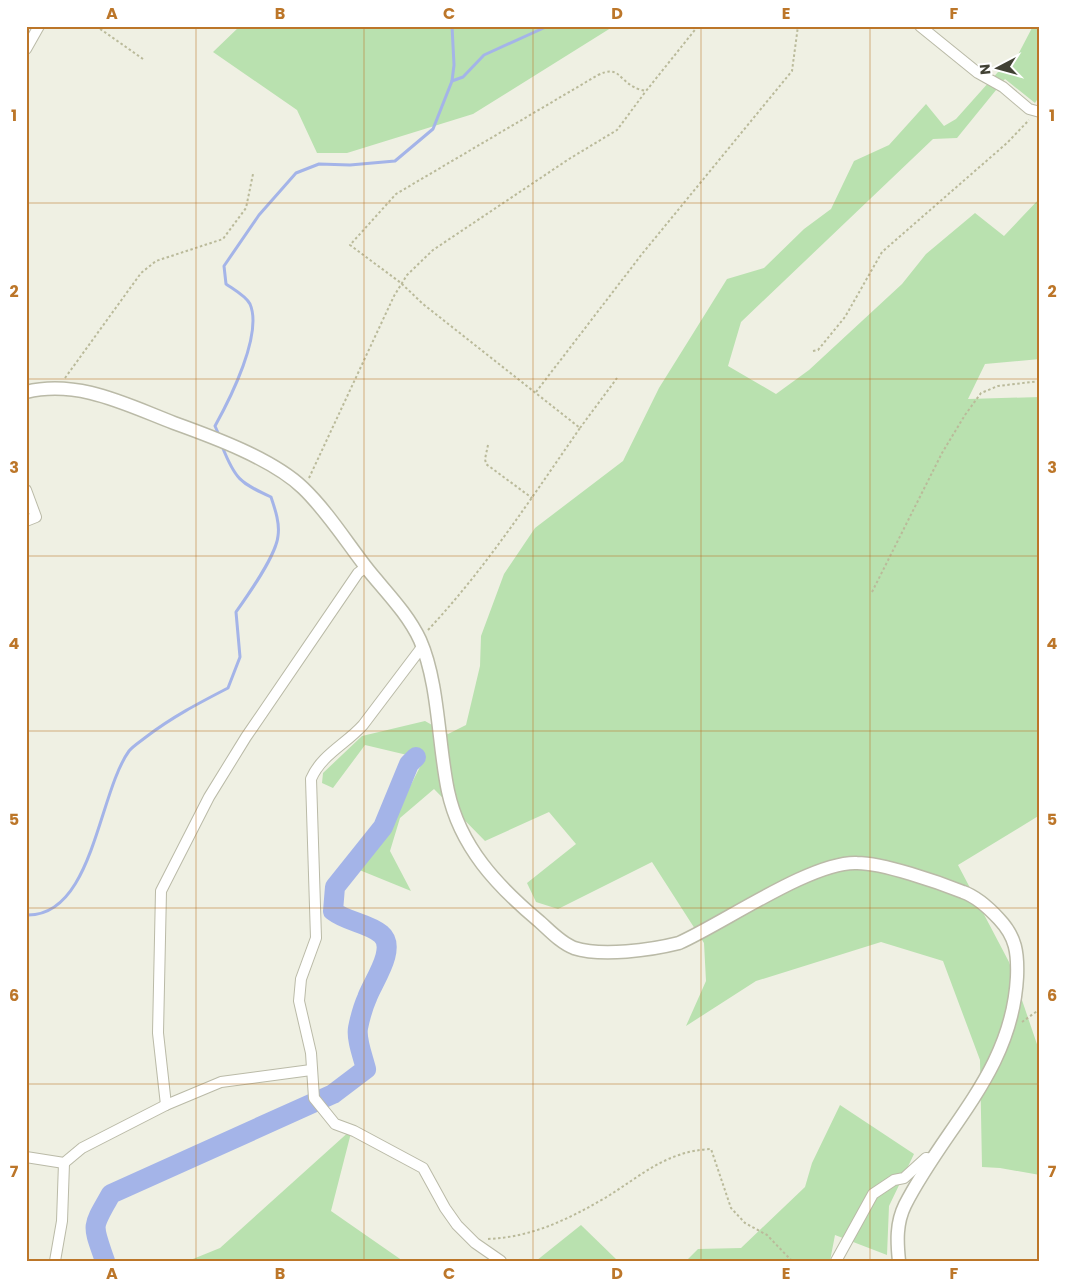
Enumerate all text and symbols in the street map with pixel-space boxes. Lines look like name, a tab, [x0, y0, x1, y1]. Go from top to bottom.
text: A	[106, 2, 118, 25]
text: B	[275, 2, 285, 25]
text: C	[443, 2, 455, 25]
text: D	[611, 2, 623, 25]
text: E	[782, 2, 790, 25]
text: F	[950, 2, 959, 25]
north arrow	[974, 42, 1024, 92]
text: N	[975, 63, 996, 76]
text: 1	[11, 104, 17, 127]
text: 1	[1049, 104, 1055, 127]
text: 2	[9, 280, 19, 303]
text: 2	[1047, 280, 1057, 303]
text: 3	[9, 456, 19, 479]
text: 3	[1047, 456, 1057, 479]
text: 4	[9, 632, 20, 655]
text: 4	[1047, 632, 1058, 655]
text: 5	[9, 808, 19, 831]
text: 5	[1047, 808, 1057, 831]
text: 6	[9, 984, 19, 1007]
text: 6	[1047, 984, 1057, 1007]
text: 7	[10, 1160, 19, 1183]
text: 7	[1048, 1160, 1057, 1183]
text: A	[106, 1262, 118, 1285]
text: B	[275, 1262, 285, 1285]
text: C	[443, 1262, 455, 1285]
text: D	[611, 1262, 623, 1285]
text: E	[782, 1262, 790, 1285]
text: F	[950, 1262, 959, 1285]

